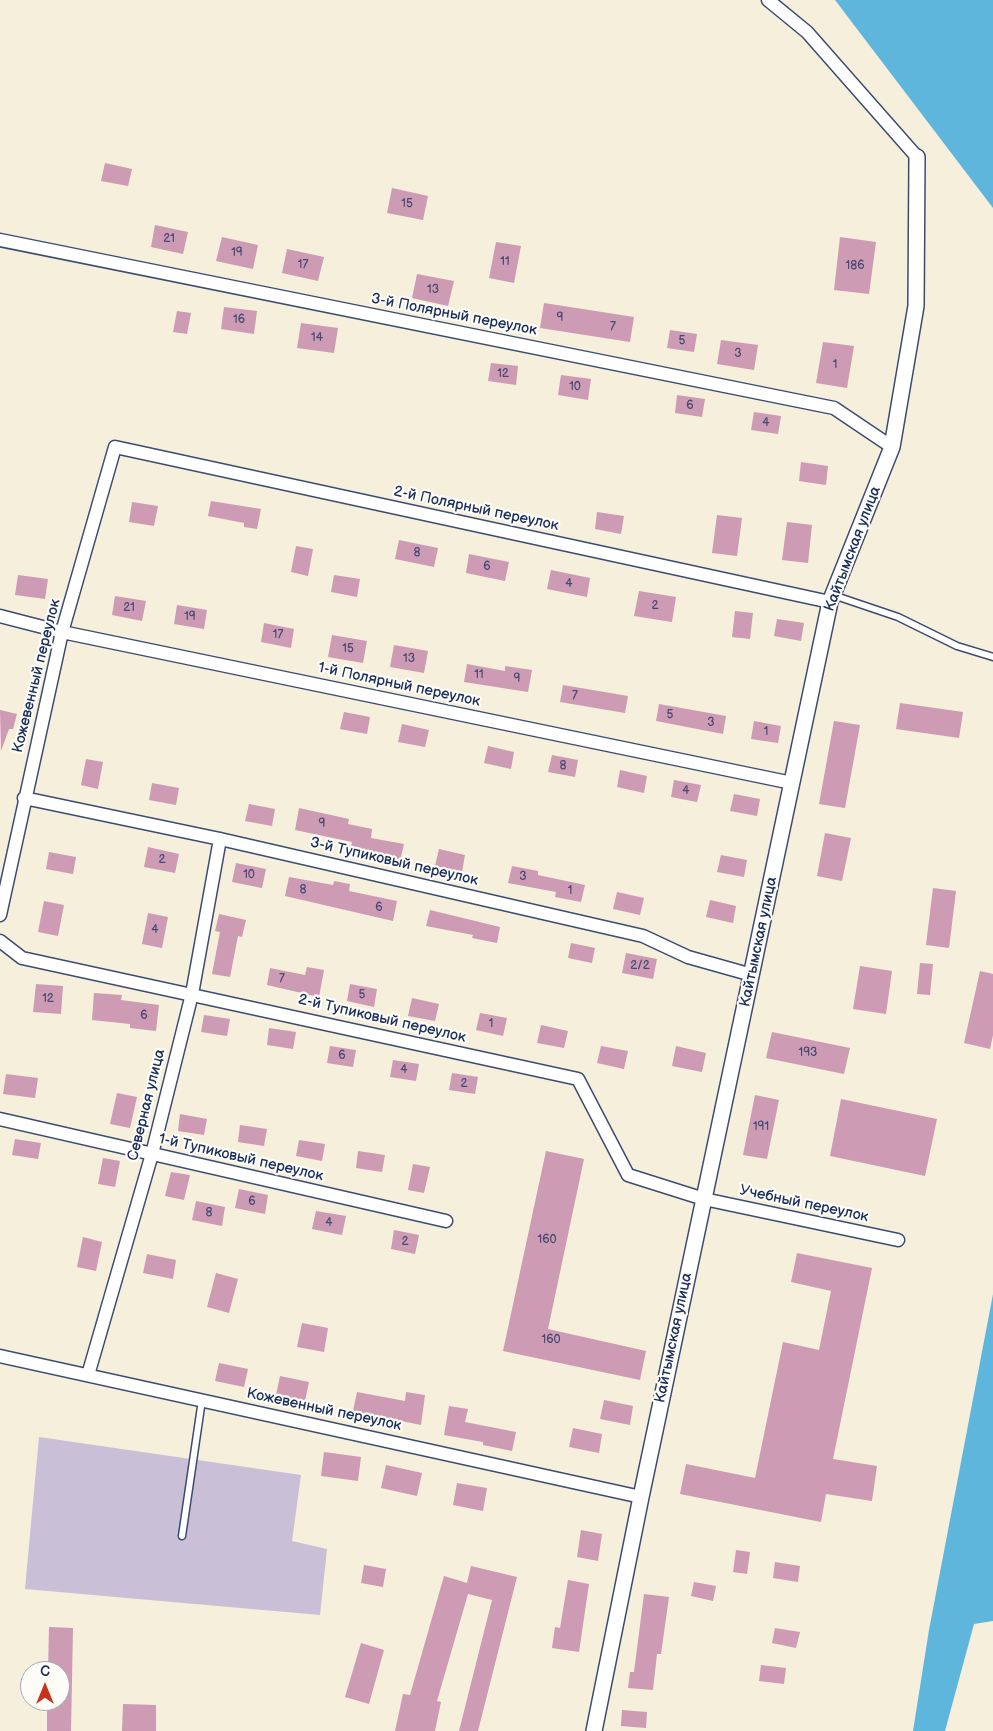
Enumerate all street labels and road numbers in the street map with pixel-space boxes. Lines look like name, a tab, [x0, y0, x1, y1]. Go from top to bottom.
street label: 3-й Полярный переулок	[370, 290, 538, 340]
street label: 2-й Полярный переулок	[392, 483, 560, 535]
street label: Кайтымская улица	[821, 484, 885, 614]
street label: Кожевенный переулок	[9, 597, 65, 755]
street label: 1-й Полярный переулок	[316, 659, 482, 711]
street label: 3-й Тупиковый переулок	[308, 834, 480, 890]
street label: Кайтымская улица	[736, 875, 782, 1009]
street label: 2-й Тупиковый переулок	[296, 991, 468, 1047]
street label: Северная улица	[124, 1047, 170, 1163]
street label: 1-й Тупиковый переулок	[157, 1130, 325, 1186]
street label: Учебный переулок	[738, 1182, 870, 1226]
street label: Кайтымская улица	[651, 1271, 697, 1405]
street label: Кожевенный переулок	[245, 1385, 403, 1435]

